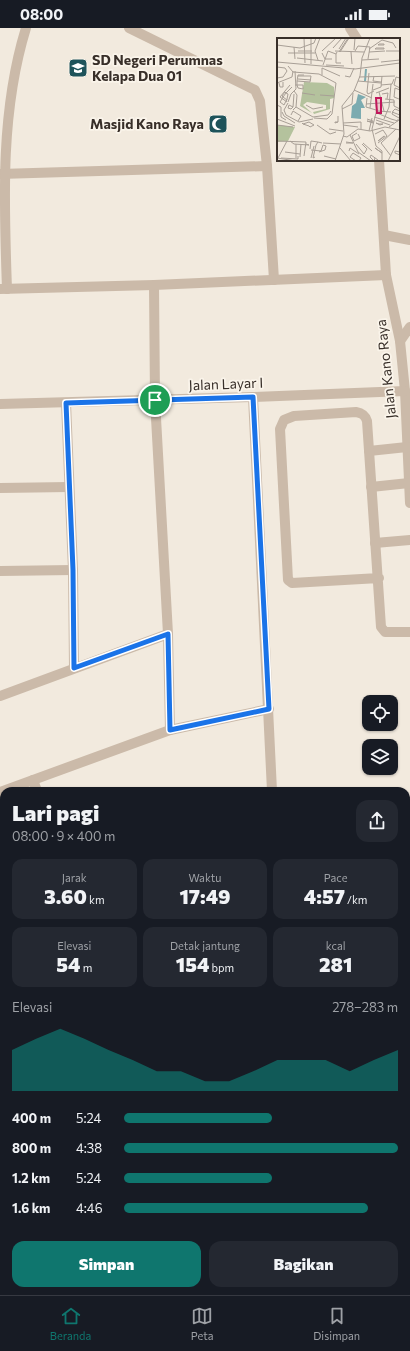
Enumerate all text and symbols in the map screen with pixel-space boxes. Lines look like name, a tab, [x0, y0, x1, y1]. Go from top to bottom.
text: 08:00	[20, 5, 63, 23]
inset map	[277, 38, 400, 161]
place label: SD Negeri Perumnas Kelapa Dua 01	[92, 51, 223, 84]
school or university icon: SD Negeri Perumnas Kelapa Dua 01	[67, 57, 89, 79]
mosque icon: Masjid Kano Raya	[207, 113, 229, 135]
place label: Masjid Kano Raya	[90, 115, 204, 132]
street label: Jalan Kano Raya	[372, 319, 399, 420]
street label: Jalan Layar I	[188, 374, 264, 393]
pin	[138, 383, 172, 417]
icon: arrive	[144, 389, 166, 411]
map controls	[362, 695, 398, 775]
button: locate	[362, 695, 398, 731]
button: layers	[362, 739, 398, 775]
text: Lari pagi	[12, 799, 99, 826]
button: share	[356, 800, 398, 842]
text: 08:00 · 9 × 400 m	[12, 828, 115, 844]
text: Jarak	[62, 871, 87, 884]
text: Waktu	[188, 871, 222, 884]
text: Pace	[324, 871, 348, 884]
text: 3.60	[44, 884, 87, 908]
text: 17:49	[179, 884, 231, 908]
text: 4:57	[304, 884, 345, 908]
text: km	[87, 893, 105, 906]
text: /km	[345, 893, 367, 906]
text: Elevasi	[57, 939, 91, 952]
text: Detak jantung	[170, 939, 240, 952]
text: kcal	[326, 939, 346, 952]
text: 54	[56, 952, 81, 976]
text: 154	[176, 952, 209, 976]
text: 281	[319, 952, 352, 976]
text: m	[81, 961, 92, 974]
text: bpm	[209, 961, 234, 974]
text: Elevasi	[12, 999, 52, 1015]
text: 278–283 m	[332, 999, 398, 1015]
text: 400 m	[12, 1110, 51, 1126]
text: 5:24	[76, 1110, 101, 1126]
text: 800 m	[12, 1140, 51, 1156]
text: 4:38	[76, 1140, 102, 1156]
text: 1.2 km	[12, 1170, 50, 1186]
text: 5:24	[76, 1170, 101, 1186]
text: 1.6 km	[12, 1200, 50, 1216]
text: 4:46	[76, 1200, 103, 1216]
button: Simpan	[12, 1241, 201, 1287]
button: Bagikan	[209, 1241, 398, 1287]
tab: Beranda	[50, 1305, 91, 1342]
tab: Peta	[191, 1305, 214, 1342]
tab: Disimpan	[313, 1305, 360, 1342]

